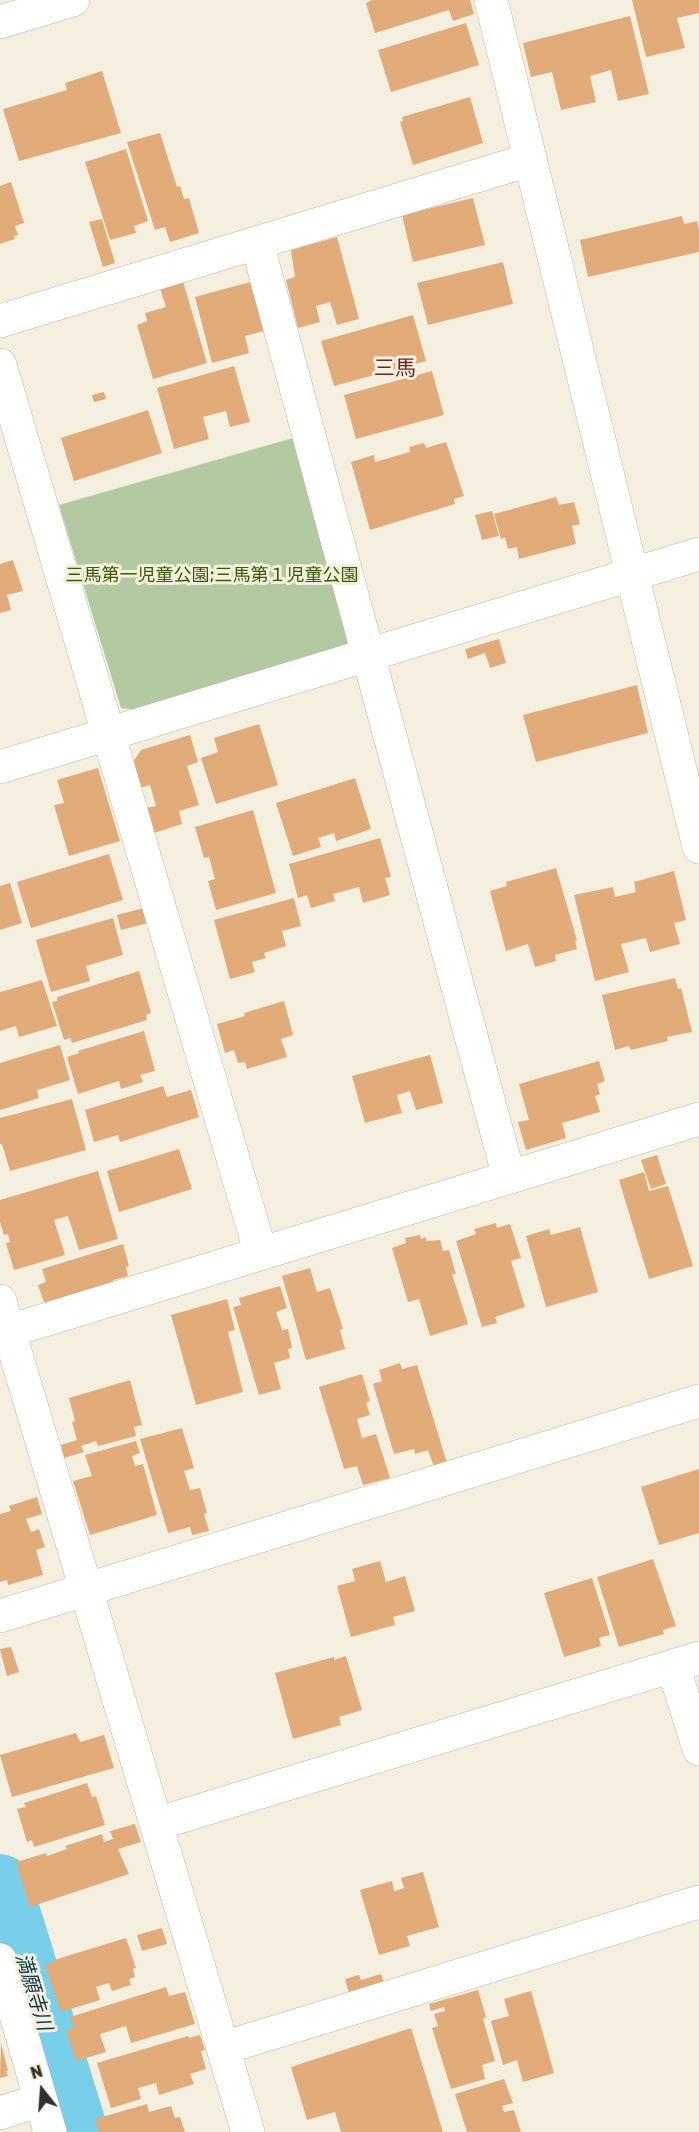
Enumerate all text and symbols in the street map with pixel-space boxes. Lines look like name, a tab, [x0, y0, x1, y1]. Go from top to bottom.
district label: 三馬	[374, 356, 416, 382]
park label: 三馬第一児童公園;三馬第１児童公園	[66, 565, 358, 587]
water label: 満願寺川	[10, 1950, 56, 2034]
north arrow	[12, 2060, 72, 2120]
text: N	[28, 2062, 45, 2083]

